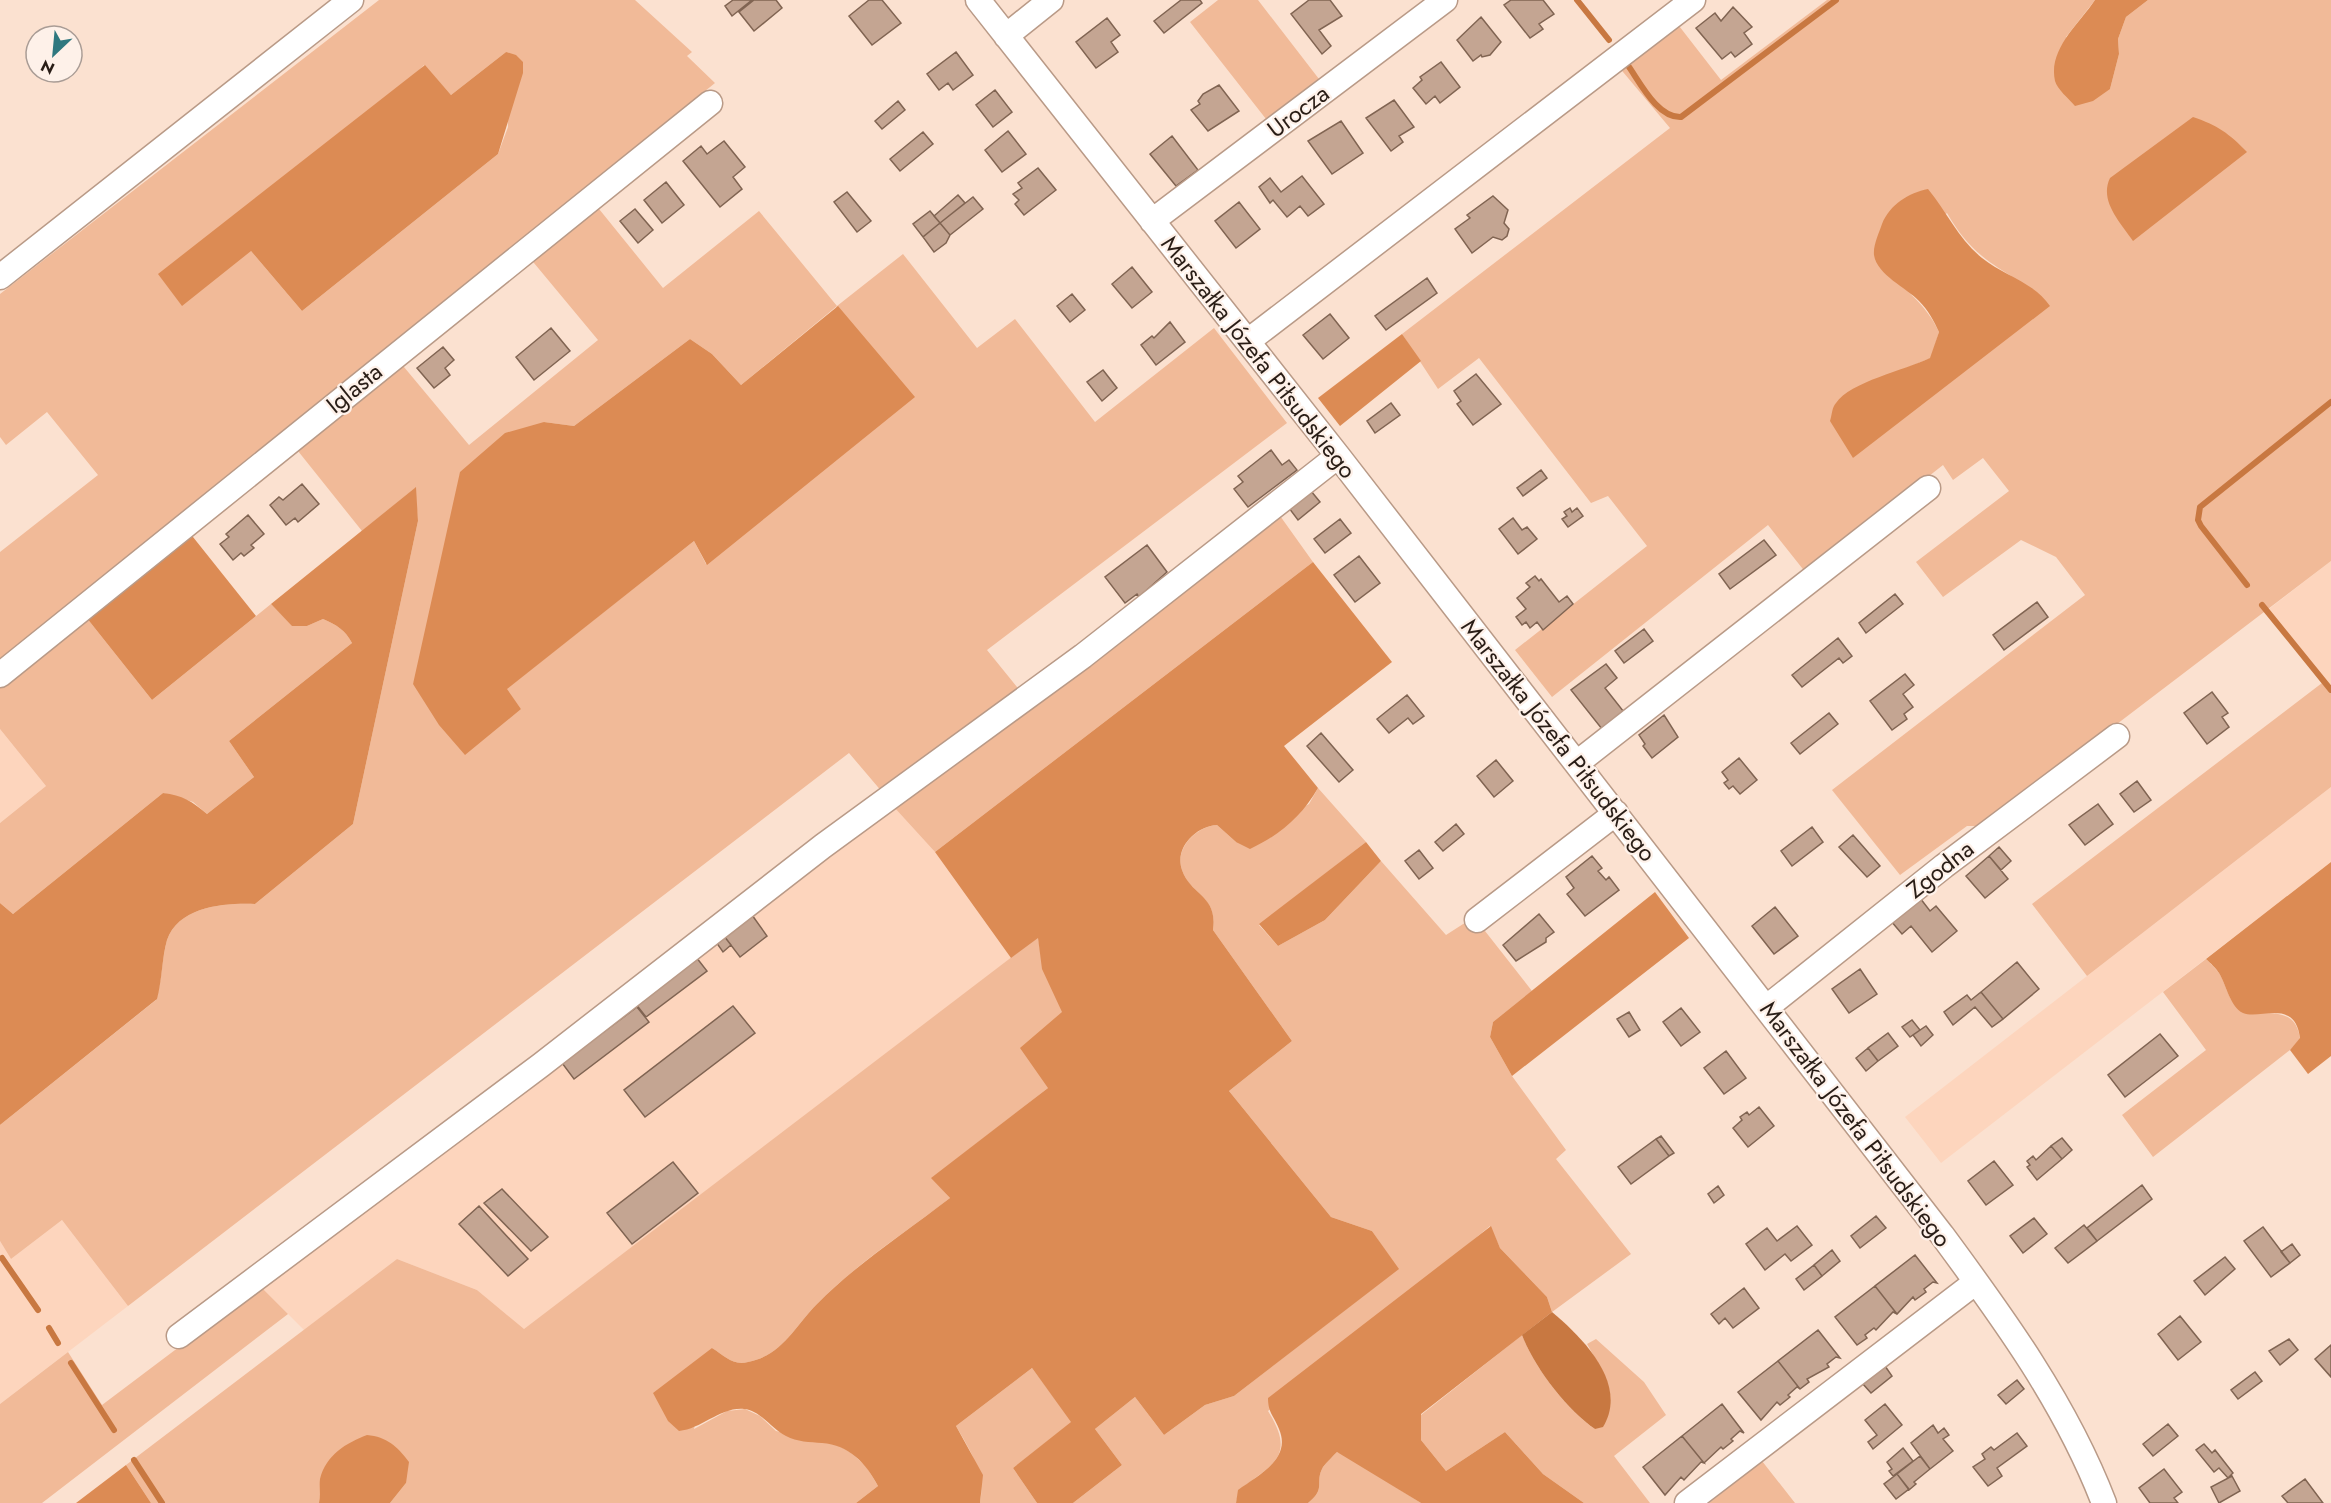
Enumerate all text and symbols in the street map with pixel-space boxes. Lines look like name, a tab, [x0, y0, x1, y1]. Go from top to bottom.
north arrow	[24, 24, 84, 84]
text: N	[37, 54, 58, 80]
street label: Urocza	[1259, 76, 1337, 146]
street label: Marszałka Józefa Piłsudskiego	[1153, 228, 1365, 486]
street label: Iglasta	[318, 354, 390, 422]
street label: Marszałka Józefa Piłsudskiego	[1453, 611, 1665, 869]
street label: Zgodna	[1899, 832, 1981, 906]
street label: Marszałka Józefa Piłsudskiego	[1752, 994, 1960, 1254]

